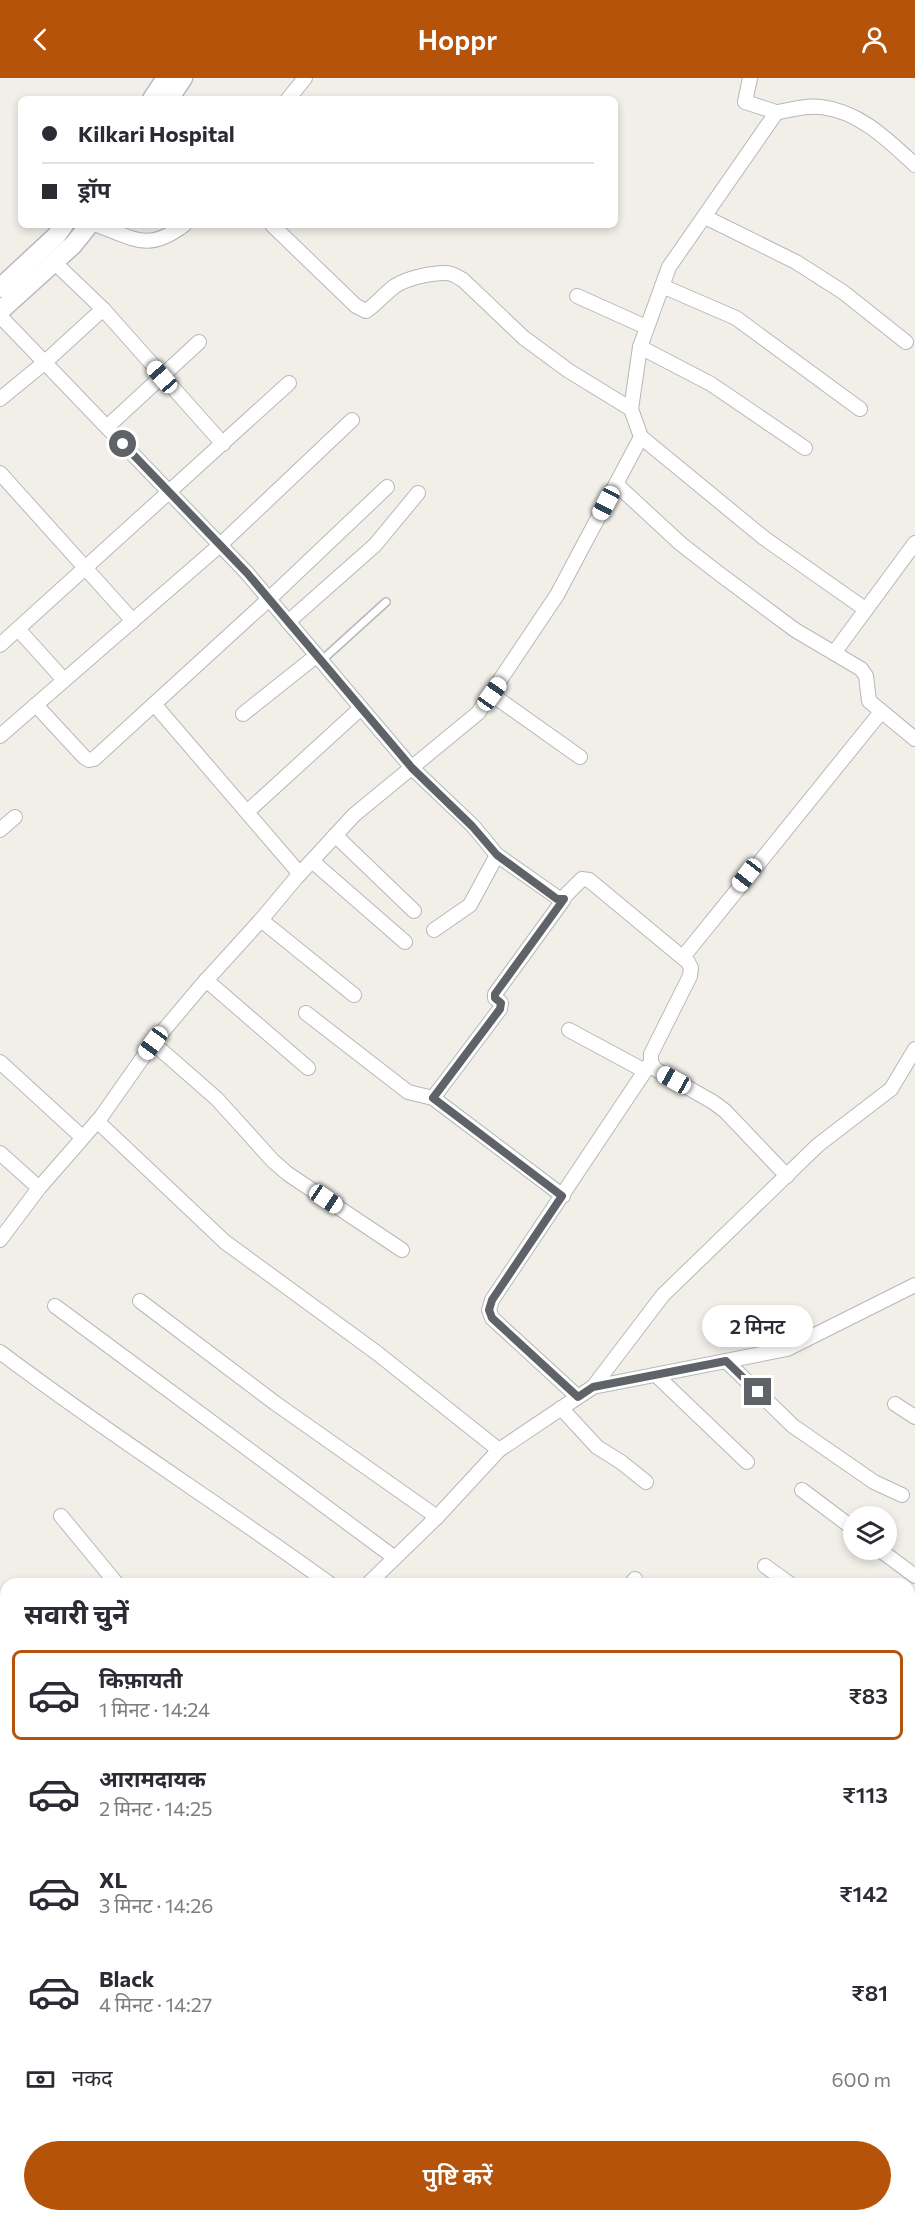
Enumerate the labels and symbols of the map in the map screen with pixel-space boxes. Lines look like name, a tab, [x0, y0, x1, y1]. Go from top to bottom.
car	[143, 358, 181, 396]
route start	[109, 430, 136, 457]
car	[590, 483, 622, 523]
car	[474, 674, 510, 714]
car	[729, 855, 765, 895]
car	[135, 1023, 171, 1063]
car	[654, 1063, 694, 1097]
car	[306, 1181, 346, 1217]
callout: 2 मिनट	[702, 1305, 813, 1347]
route end	[744, 1378, 771, 1405]

